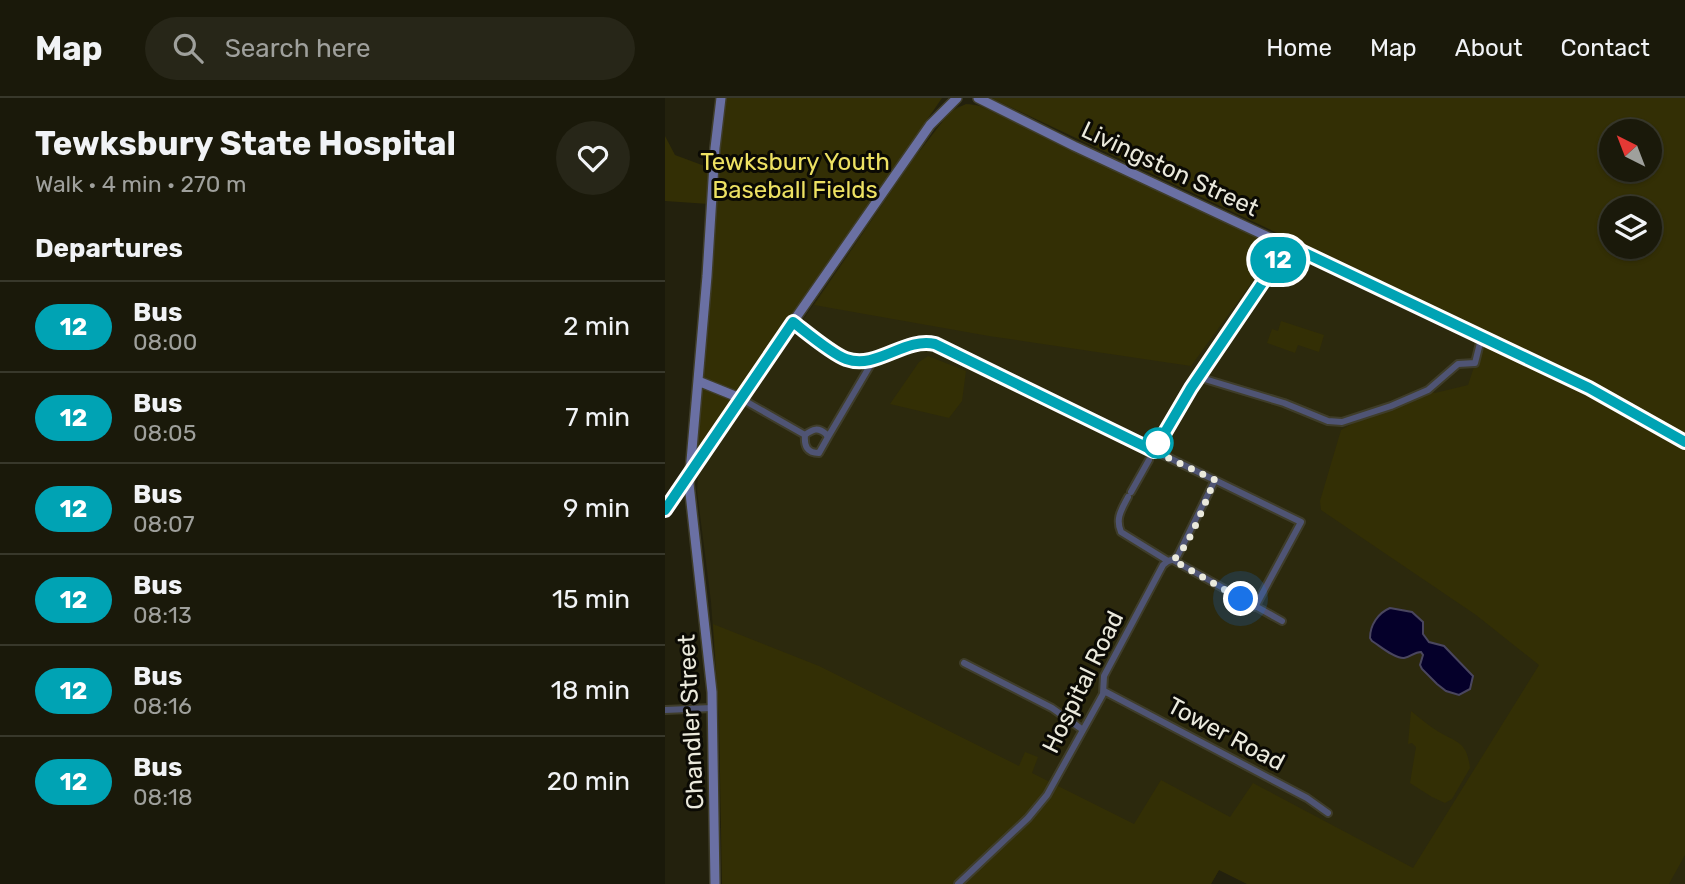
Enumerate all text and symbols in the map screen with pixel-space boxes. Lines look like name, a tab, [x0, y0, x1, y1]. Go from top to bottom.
search box	[145, 17, 635, 80]
text: Map	[35, 29, 103, 68]
icon: search	[169, 29, 207, 67]
text: Search here	[225, 33, 370, 64]
text: Home	[1266, 34, 1332, 62]
text: Map	[1370, 34, 1417, 62]
text: About	[1455, 34, 1523, 62]
text: Contact	[1561, 34, 1650, 62]
street label: Livingston Street	[1077, 116, 1263, 222]
north arrow	[1599, 119, 1663, 182]
map controls	[1599, 119, 1662, 259]
button: heart	[556, 121, 630, 195]
text: Tewksbury State Hospital	[35, 124, 456, 163]
park label: Tewksbury Youth Baseball Fields	[700, 148, 890, 204]
text: Walk · 4 min · 270 m	[35, 170, 246, 198]
button: layers	[1599, 196, 1662, 259]
text: Departures	[35, 233, 183, 264]
line badge: 12	[1247, 237, 1309, 283]
text: 12	[1264, 246, 1292, 274]
text: Bus	[133, 297, 182, 328]
text: 2 min	[563, 311, 630, 342]
text: 12	[60, 313, 87, 341]
text: 08:00	[133, 328, 197, 356]
text: Bus	[133, 388, 182, 419]
text: 7 min	[565, 402, 630, 433]
text: 12	[60, 404, 87, 432]
text: 08:05	[133, 419, 196, 447]
unlabelled marker	[1143, 428, 1173, 458]
text: Bus	[133, 479, 182, 510]
text: 9 min	[563, 493, 630, 524]
text: 12	[60, 495, 87, 523]
text: 08:07	[133, 510, 195, 538]
text: Bus	[133, 570, 182, 601]
your location	[1223, 581, 1258, 616]
text: 15 min	[552, 584, 630, 615]
text: 12	[60, 586, 87, 614]
text: 08:13	[133, 601, 192, 629]
street label: Hospital Road	[1037, 606, 1129, 758]
street label: Chandler Street	[672, 633, 710, 811]
text: Bus	[133, 661, 182, 692]
text: 18 min	[551, 675, 630, 706]
text: 12	[60, 677, 87, 705]
street label: Tower Road	[1163, 691, 1289, 777]
text: 08:16	[133, 692, 192, 720]
text: Bus	[133, 752, 182, 783]
text: 20 min	[547, 766, 630, 797]
text: 12	[60, 768, 87, 796]
text: 08:18	[133, 783, 193, 811]

